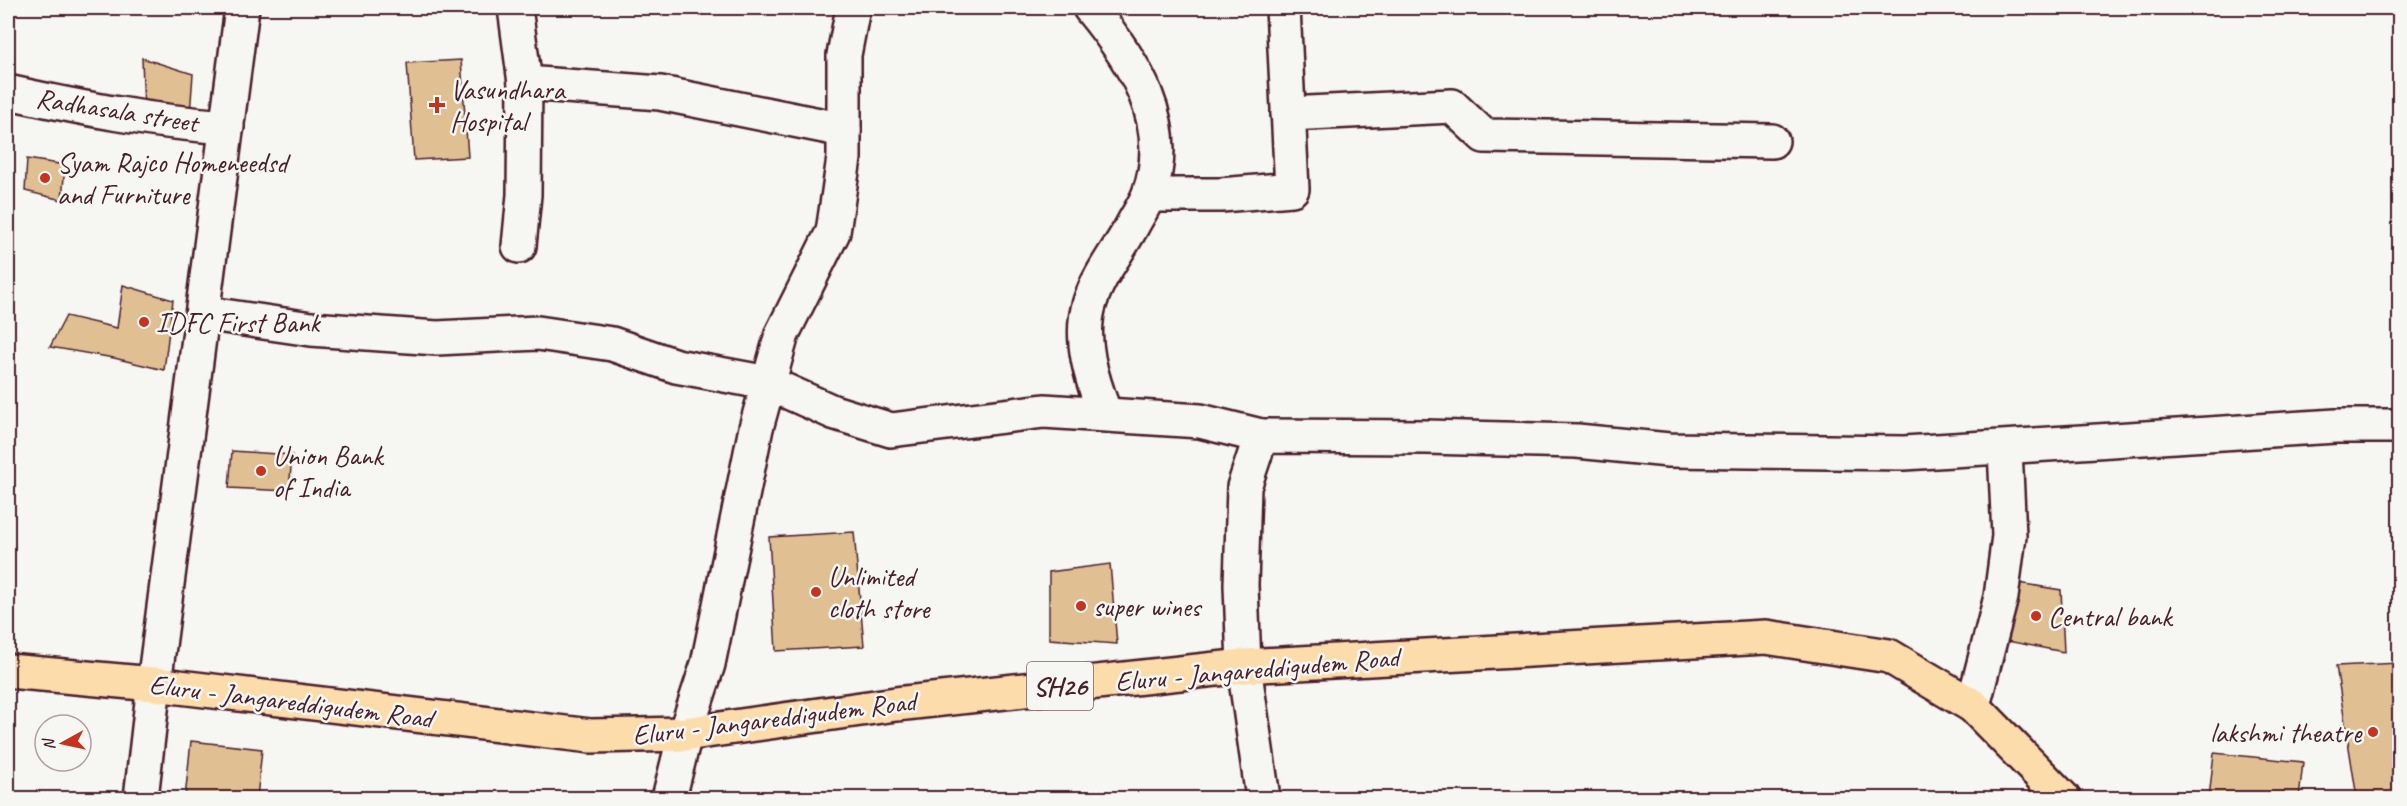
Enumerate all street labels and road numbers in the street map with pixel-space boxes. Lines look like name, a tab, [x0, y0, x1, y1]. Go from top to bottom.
street label: Radhasala street	[34, 80, 203, 140]
street label: Eluru - Jangareddigudem Road	[1114, 639, 1404, 699]
road number: SH26	[1027, 662, 1093, 710]
street label: Eluru - Jangareddigudem Road	[147, 666, 438, 736]
street label: Eluru - Jangareddigudem Road	[630, 683, 921, 753]

